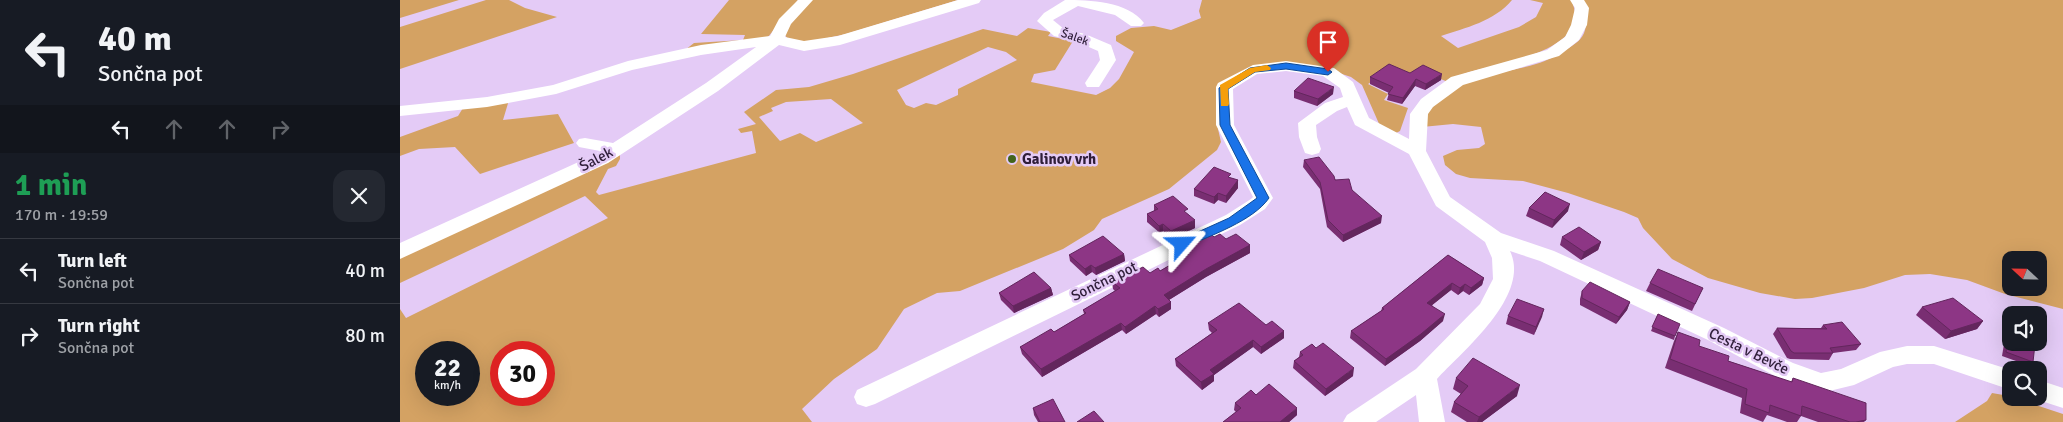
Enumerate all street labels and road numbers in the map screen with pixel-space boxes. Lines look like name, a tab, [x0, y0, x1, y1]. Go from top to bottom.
street label: Šalek	[1059, 26, 1091, 49]
street label: Šalek	[576, 142, 616, 175]
street label: Sončna pot	[1068, 257, 1140, 305]
street label: Cesta v Bevče	[1706, 324, 1792, 378]

